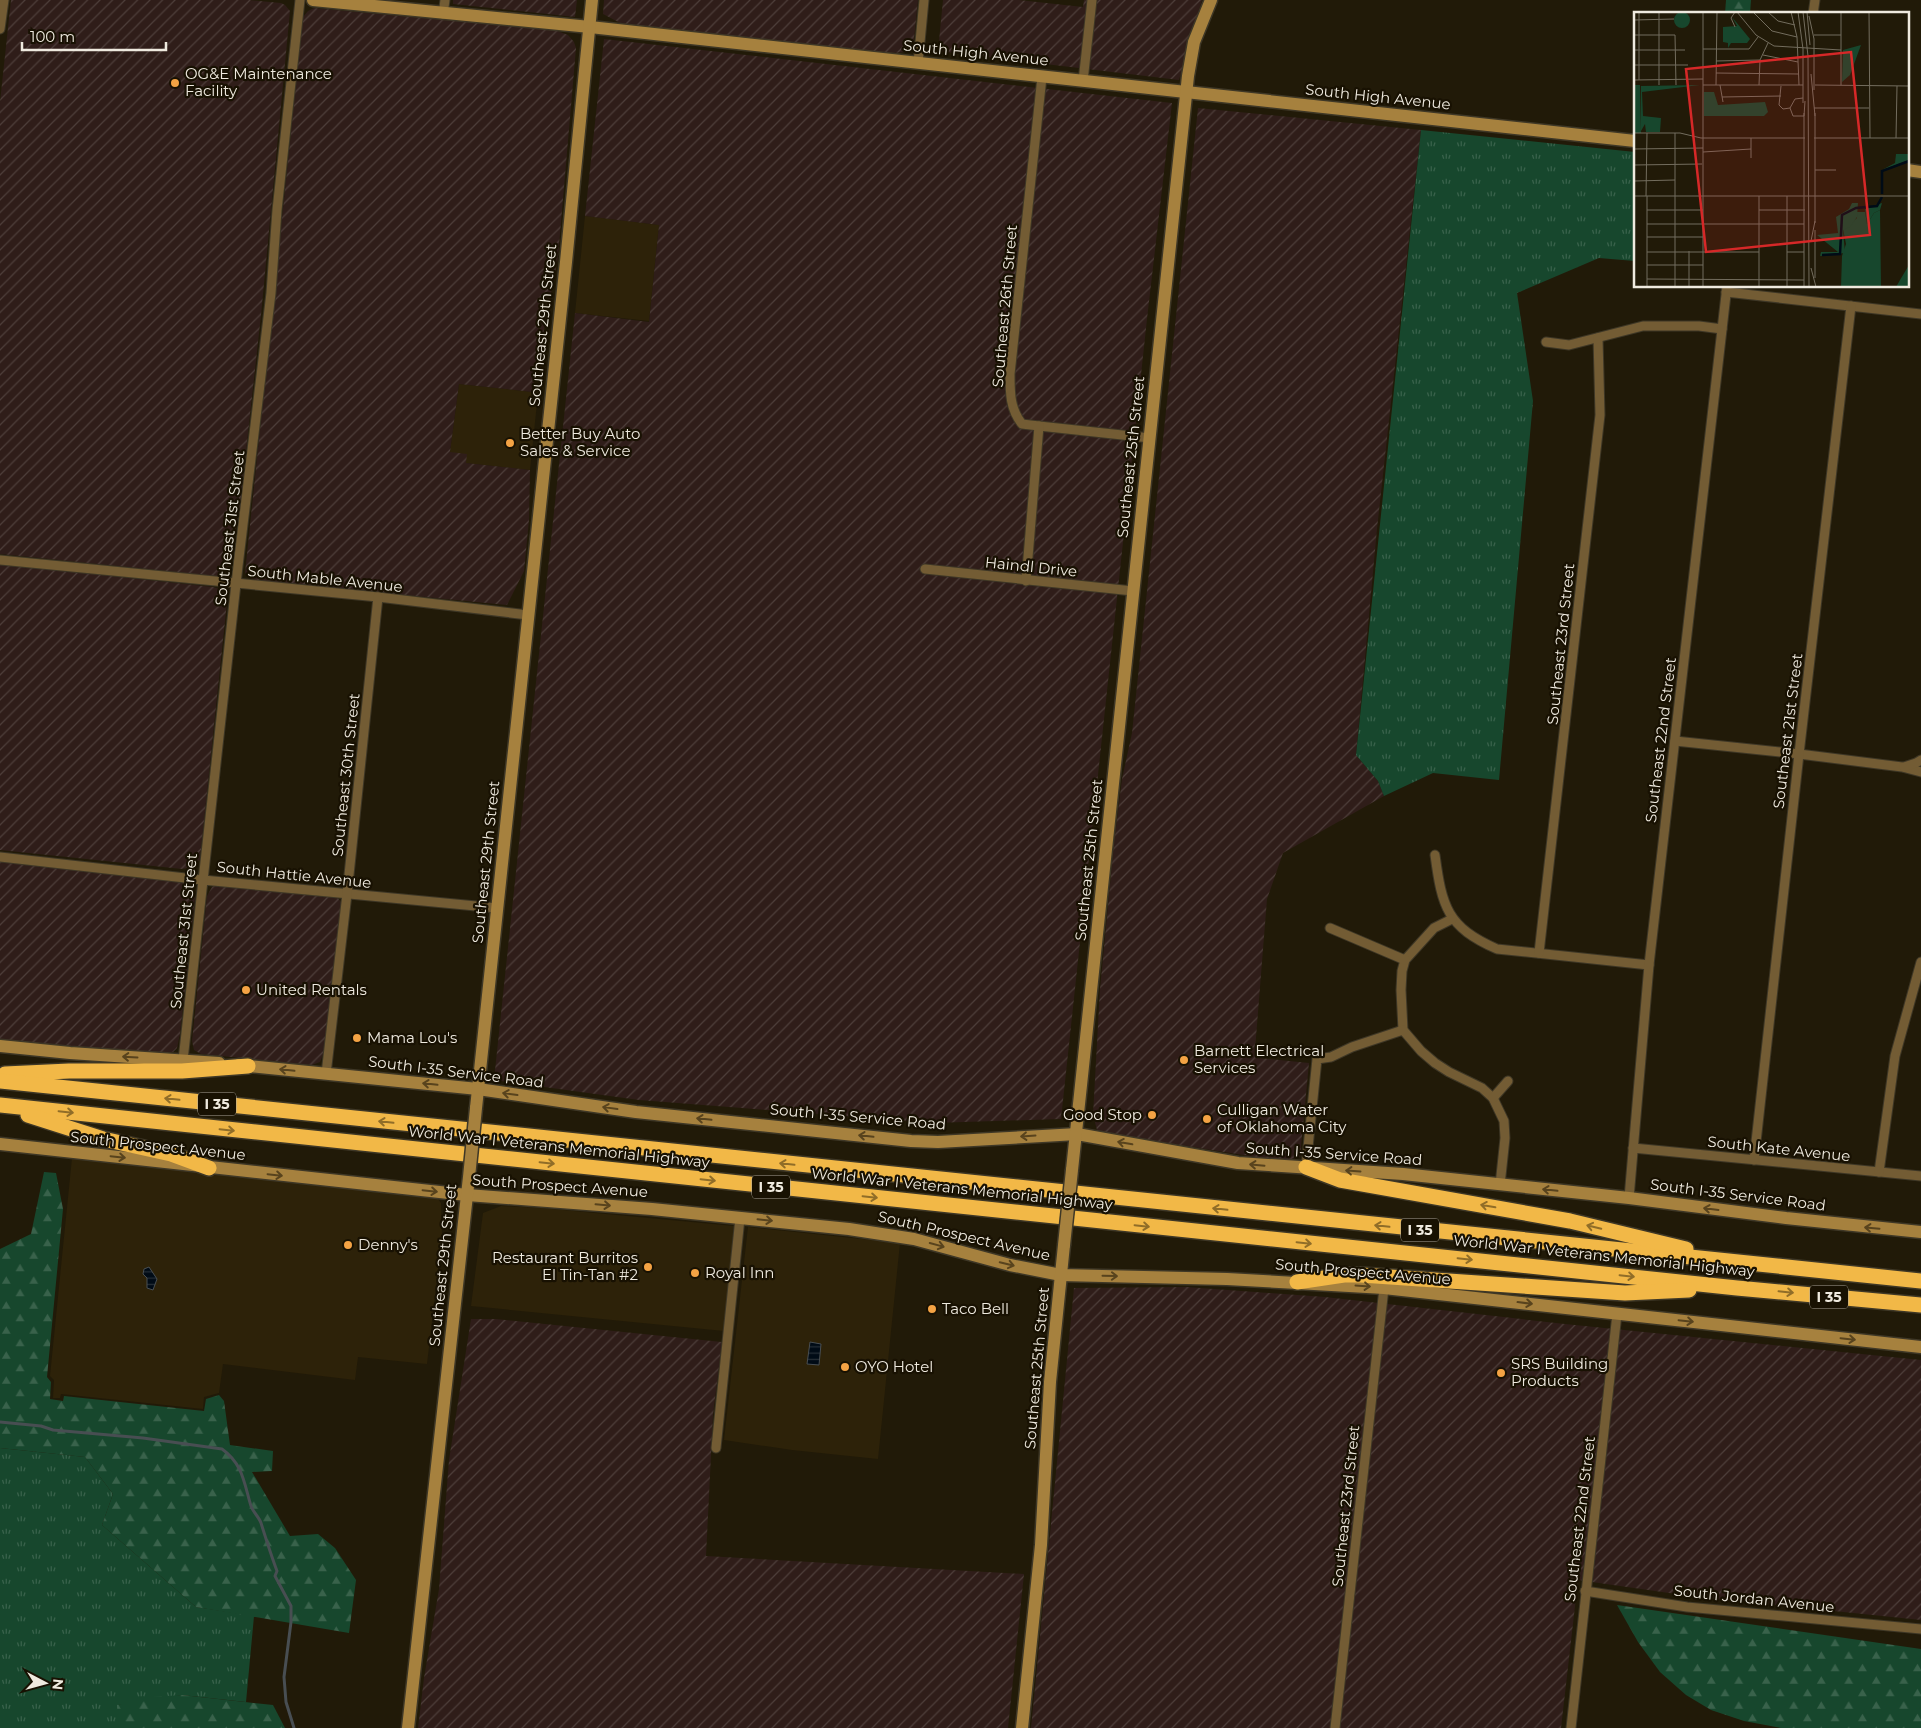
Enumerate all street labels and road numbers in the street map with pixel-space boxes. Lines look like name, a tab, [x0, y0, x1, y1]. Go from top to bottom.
street label: South High Avenue	[902, 35, 1050, 70]
street label: South High Avenue	[1304, 79, 1452, 114]
street label: Southeast 26th Street	[988, 224, 1021, 388]
street label: Southeast 29th Street	[525, 243, 560, 407]
street label: Southeast 25th Street	[1113, 375, 1148, 539]
street label: Southeast 31st Street	[211, 449, 248, 607]
street label: Haindl Drive	[984, 552, 1078, 581]
street label: South Mable Avenue	[247, 561, 404, 596]
street label: Southeast 23rd Street	[1543, 562, 1578, 726]
street label: Southeast 21st Street	[1769, 652, 1806, 810]
street label: Southeast 22nd Street	[1641, 656, 1680, 824]
street label: Southeast 30th Street	[327, 692, 364, 857]
street label: Southeast 25th Street	[1071, 778, 1106, 942]
street label: Southeast 29th Street	[468, 780, 503, 944]
street label: Southeast 31st Street	[166, 852, 201, 1010]
street label: South Hattie Avenue	[216, 857, 372, 892]
street label: South I-35 Service Road	[367, 1051, 545, 1092]
road number: I 35	[198, 1092, 236, 1116]
street label: South I-35 Service Road	[769, 1099, 947, 1134]
street label: World War I Veterans Memorial Highway	[407, 1121, 712, 1172]
street label: South Prospect Avenue	[69, 1127, 247, 1164]
street label: South Kate Avenue	[1707, 1132, 1851, 1165]
street label: South I-35 Service Road	[1245, 1138, 1423, 1169]
street label: World War I Veterans Memorial Highway	[810, 1163, 1115, 1214]
street label: South Prospect Avenue	[471, 1170, 649, 1201]
street label: South I-35 Service Road	[1649, 1174, 1827, 1215]
road number: I 35	[752, 1176, 790, 1198]
street label: Southeast 29th Street	[425, 1183, 460, 1347]
street label: South Prospect Avenue	[876, 1206, 1052, 1265]
road number: I 35	[1401, 1218, 1439, 1242]
street label: World War I Veterans Memorial Highway	[1452, 1230, 1757, 1281]
street label: South Prospect Avenue	[1274, 1254, 1452, 1289]
road number: I 35	[1810, 1285, 1848, 1308]
street label: Southeast 25th Street	[1020, 1286, 1053, 1450]
street label: Southeast 23rd Street	[1328, 1424, 1363, 1588]
street label: Southeast 22nd Street	[1560, 1435, 1599, 1603]
street label: South Jordan Avenue	[1673, 1581, 1835, 1616]

